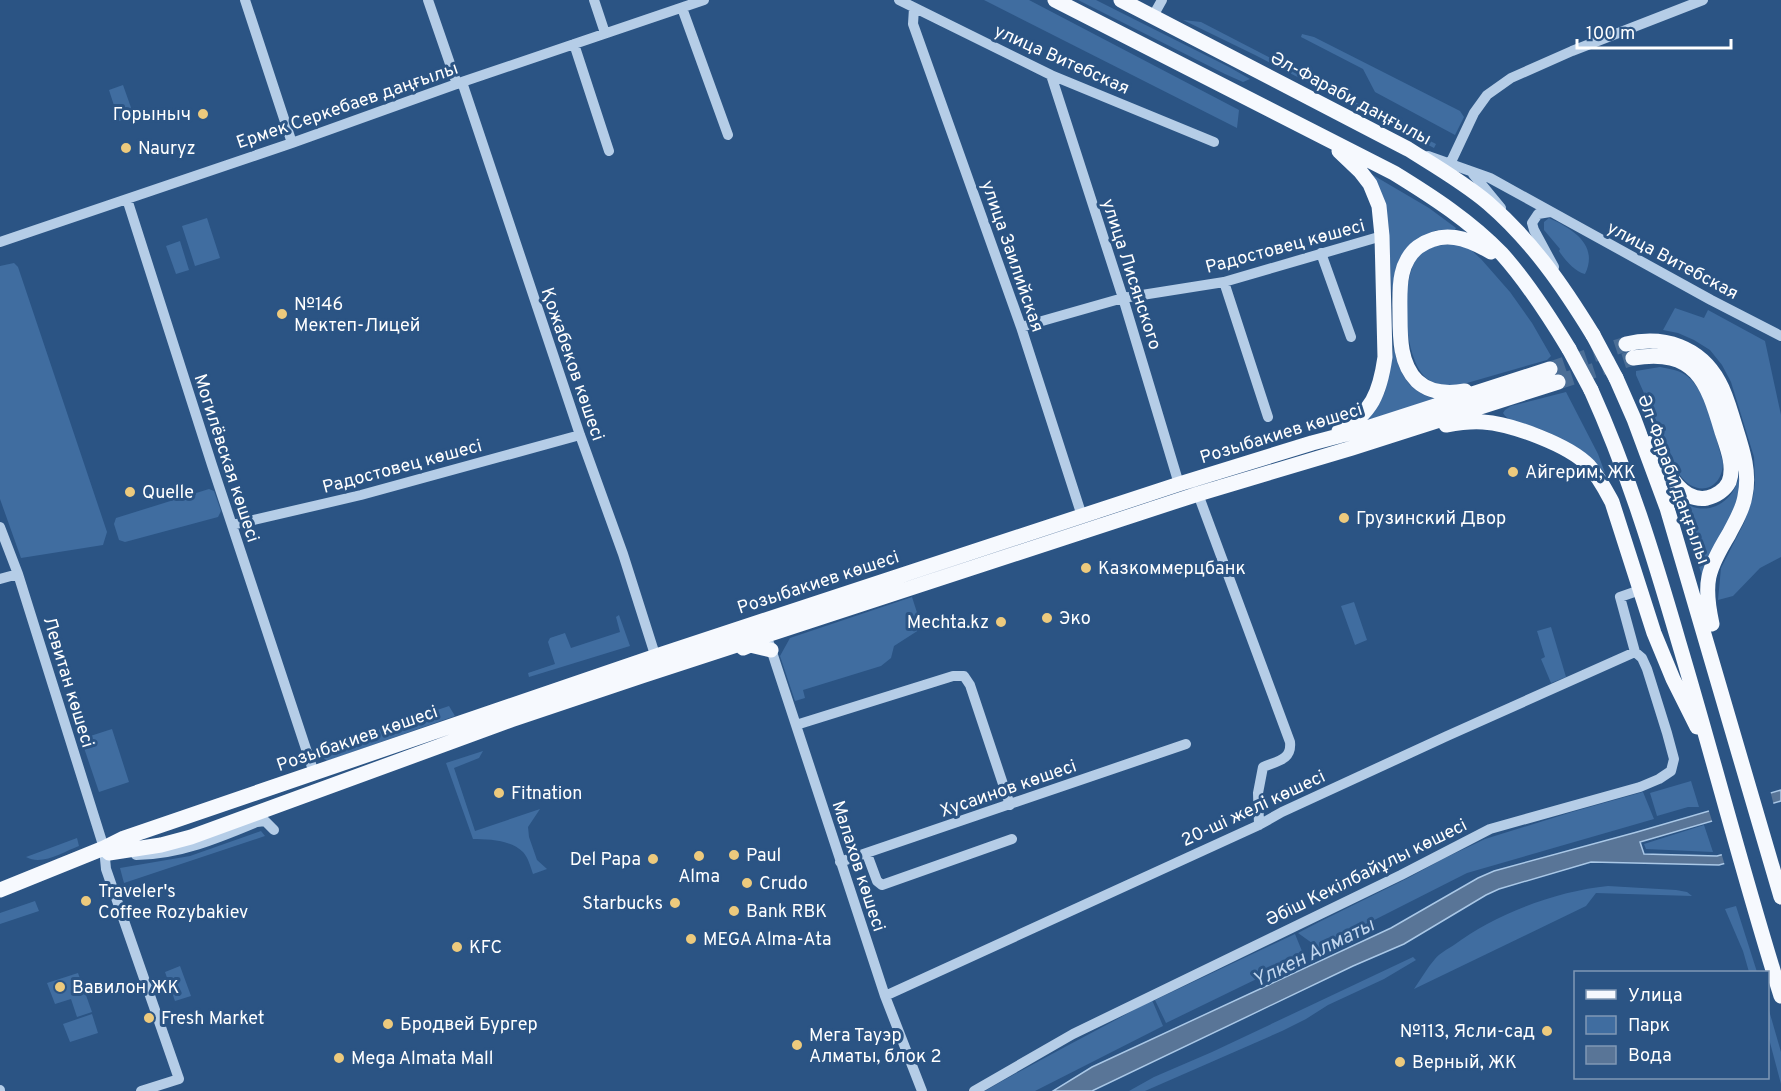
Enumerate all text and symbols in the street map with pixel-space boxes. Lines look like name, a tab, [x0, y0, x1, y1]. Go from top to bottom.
scale bar	[1577, 12, 1732, 50]
street label: улица Витебская	[990, 20, 1133, 101]
text: 100 m	[1586, 23, 1635, 46]
street label: Әл-Фараби даңғылы	[1266, 47, 1435, 152]
street label: Ермек Серкебаев даңғылы	[234, 58, 461, 155]
place label: Горыныч	[113, 104, 191, 127]
marker: Горыныч	[196, 107, 210, 121]
place label: Nauryz	[138, 138, 196, 161]
marker: Nauryz	[119, 141, 133, 155]
street label: улица Заилийская	[975, 178, 1048, 335]
street label: улица Лисянского	[1095, 196, 1166, 353]
street label: Радостовец көшесі	[1203, 215, 1368, 280]
street label: улица Витебская	[1603, 217, 1742, 306]
street label: Қожабеков көшесі	[535, 285, 609, 444]
place label: №146 Мектеп-Лицей	[294, 294, 420, 338]
marker: №146 Мектеп-Лицей	[275, 307, 289, 321]
street label: Могилёвская көшесі	[187, 371, 264, 546]
street label: Әл-Фараби даңғылы	[1631, 391, 1714, 568]
street label: Розыбакиев көшесі	[1197, 399, 1366, 470]
street label: Радостовец көшесі	[320, 435, 485, 500]
place label: Айгерим, ЖК	[1525, 462, 1636, 485]
marker: Айгерим, ЖК	[1506, 465, 1520, 479]
place label: Quelle	[142, 482, 194, 505]
marker: Quelle	[123, 485, 137, 499]
place label: Грузинский Двор	[1356, 508, 1506, 531]
marker: Грузинский Двор	[1337, 511, 1351, 525]
street label: Розыбакиев көшесі	[735, 546, 902, 620]
place label: Казкоммерцбанк	[1098, 558, 1246, 581]
marker: Казкоммерцбанк	[1079, 561, 1093, 575]
place label: Эко	[1059, 608, 1091, 631]
marker: Эко	[1040, 611, 1054, 625]
place label: Mechta.kz	[907, 612, 989, 635]
street label: Левитан көшесі	[37, 614, 98, 751]
marker: Mechta.kz	[994, 615, 1008, 629]
street label: Розыбакиев көшесі	[274, 701, 441, 778]
street label: Хусаинов көшесі	[937, 755, 1080, 824]
street label: 20-ші желі көшесі	[1178, 766, 1329, 853]
place label: Fitnation	[511, 783, 582, 806]
marker: Fitnation	[492, 786, 506, 800]
street label: Малахов көшесі	[826, 798, 890, 935]
street label: Әбіш Кекілбайұлы көшесі	[1262, 814, 1471, 932]
place label: Paul	[746, 845, 781, 868]
marker: Paul	[727, 848, 741, 862]
place label: Del Papa	[570, 849, 641, 872]
marker: Alma	[692, 849, 706, 863]
marker: Del Papa	[646, 852, 660, 866]
place label: Alma	[678, 866, 720, 889]
place label: Crudo	[759, 873, 808, 896]
marker: Crudo	[740, 876, 754, 890]
place label: Traveler's Coffee Rozybakiev	[98, 881, 248, 925]
place label: Starbucks	[582, 893, 663, 916]
marker: Traveler's Coffee Rozybakiev	[79, 894, 93, 908]
marker: Starbucks	[668, 896, 682, 910]
place label: Bank RBK	[746, 901, 827, 924]
marker: Bank RBK	[727, 904, 741, 918]
water label: Үлкен Алматы	[1249, 913, 1380, 995]
place label: MEGA Alma-Ata	[703, 929, 831, 952]
marker: MEGA Alma-Ata	[684, 932, 698, 946]
place label: KFC	[469, 937, 502, 960]
marker: KFC	[450, 940, 464, 954]
legend	[1574, 971, 1769, 1079]
place label: Вавилон ЖК	[72, 977, 180, 1000]
marker: Вавилон ЖК	[53, 980, 67, 994]
text: Улица	[1628, 985, 1682, 1008]
place label: Fresh Market	[161, 1008, 265, 1031]
marker: Fresh Market	[142, 1011, 156, 1025]
place label: Бродвей Бургер	[400, 1014, 538, 1037]
text: Парк	[1628, 1015, 1670, 1038]
marker: Бродвей Бургер	[381, 1017, 395, 1031]
place label: №113, Ясли-сад	[1400, 1021, 1535, 1044]
marker: №113, Ясли-сад	[1540, 1024, 1554, 1038]
place label: Мега Тауэр Алматы, блок 2	[809, 1025, 941, 1069]
marker: Мега Тауэр Алматы, блок 2	[790, 1038, 804, 1052]
text: Вода	[1628, 1045, 1672, 1068]
place label: Mega Almata Mall	[351, 1048, 493, 1071]
marker: Mega Almata Mall	[332, 1051, 346, 1065]
place label: Верный, ЖК	[1412, 1052, 1517, 1075]
marker: Верный, ЖК	[1393, 1055, 1407, 1069]

